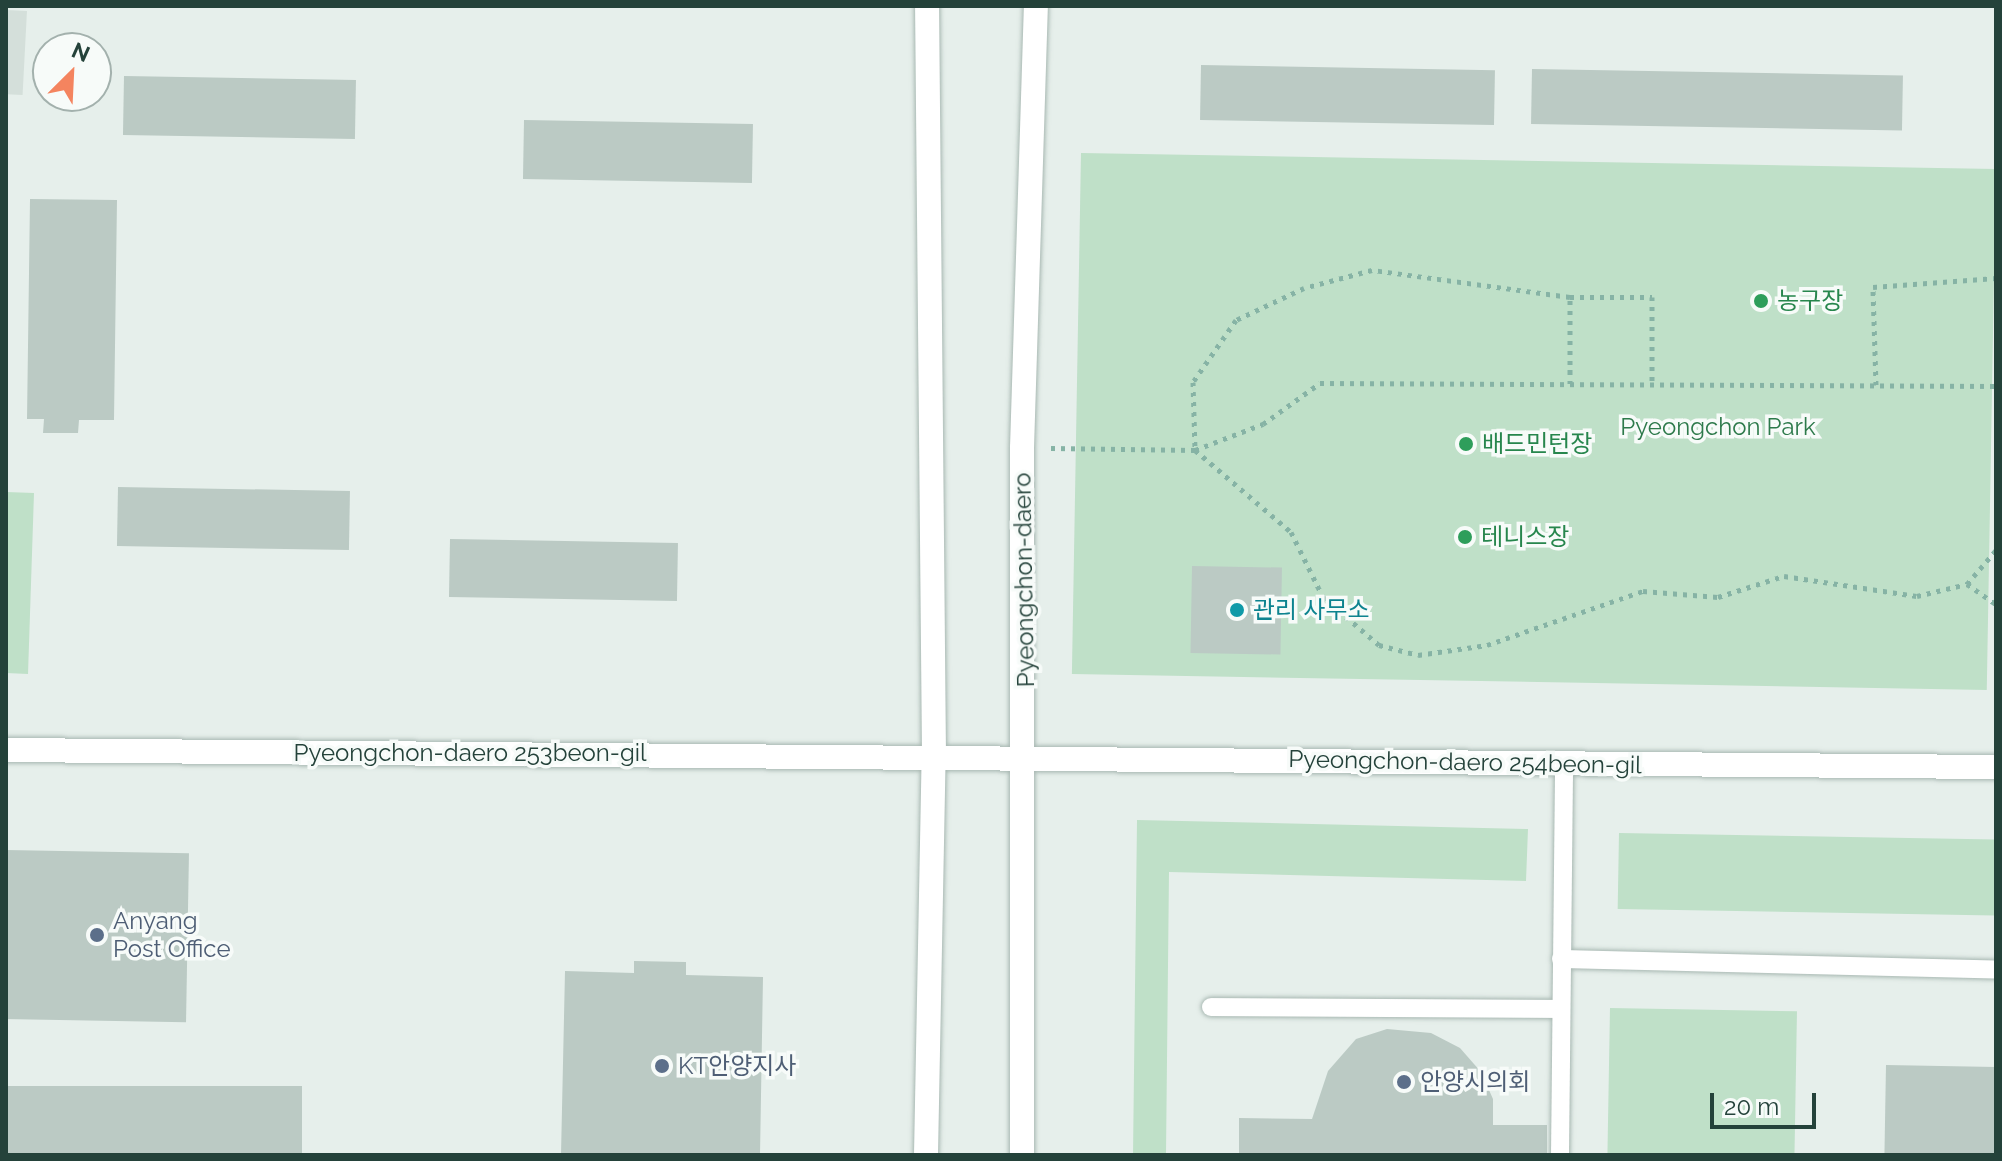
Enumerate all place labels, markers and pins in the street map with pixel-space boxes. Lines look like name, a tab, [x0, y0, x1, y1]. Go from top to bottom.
place label: 농구장	[1777, 287, 1843, 315]
marker: 농구장	[1752, 292, 1770, 310]
place label: 배드민턴장	[1482, 430, 1592, 458]
marker: 배드민턴장	[1457, 435, 1475, 453]
place label: 테니스장	[1481, 523, 1569, 551]
marker: 테니스장	[1456, 528, 1474, 546]
place label: 관리 사무소	[1253, 596, 1370, 624]
marker: 관리 사무소	[1228, 601, 1246, 619]
place label: Anyang Post Office	[113, 907, 231, 963]
marker: Anyang Post Office	[88, 926, 106, 944]
place label: KT안양지사	[678, 1052, 796, 1080]
marker: KT안양지사	[653, 1057, 671, 1075]
place label: 안양시의회	[1420, 1068, 1530, 1096]
marker: 안양시의회	[1395, 1073, 1413, 1091]

